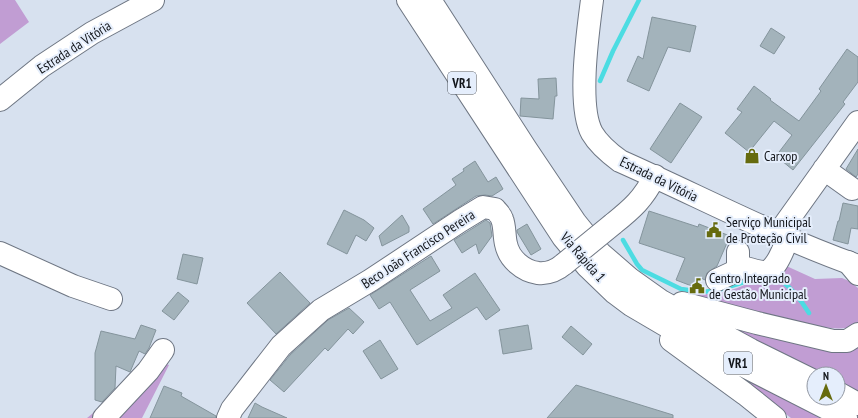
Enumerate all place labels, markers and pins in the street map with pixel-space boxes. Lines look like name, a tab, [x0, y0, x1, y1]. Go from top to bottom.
shop icon: Carxop	[743, 147, 761, 165]
place label: Carxop	[764, 147, 797, 165]
place label: Serviço Municipal de Proteção Civil	[726, 213, 812, 247]
public building icon: Serviço Municipal de Proteção Civil	[705, 221, 723, 239]
place label: Centro Integrado de Gestão Municipal	[709, 269, 808, 303]
public building icon: Centro Integrado de Gestão Municipal	[688, 277, 706, 295]

